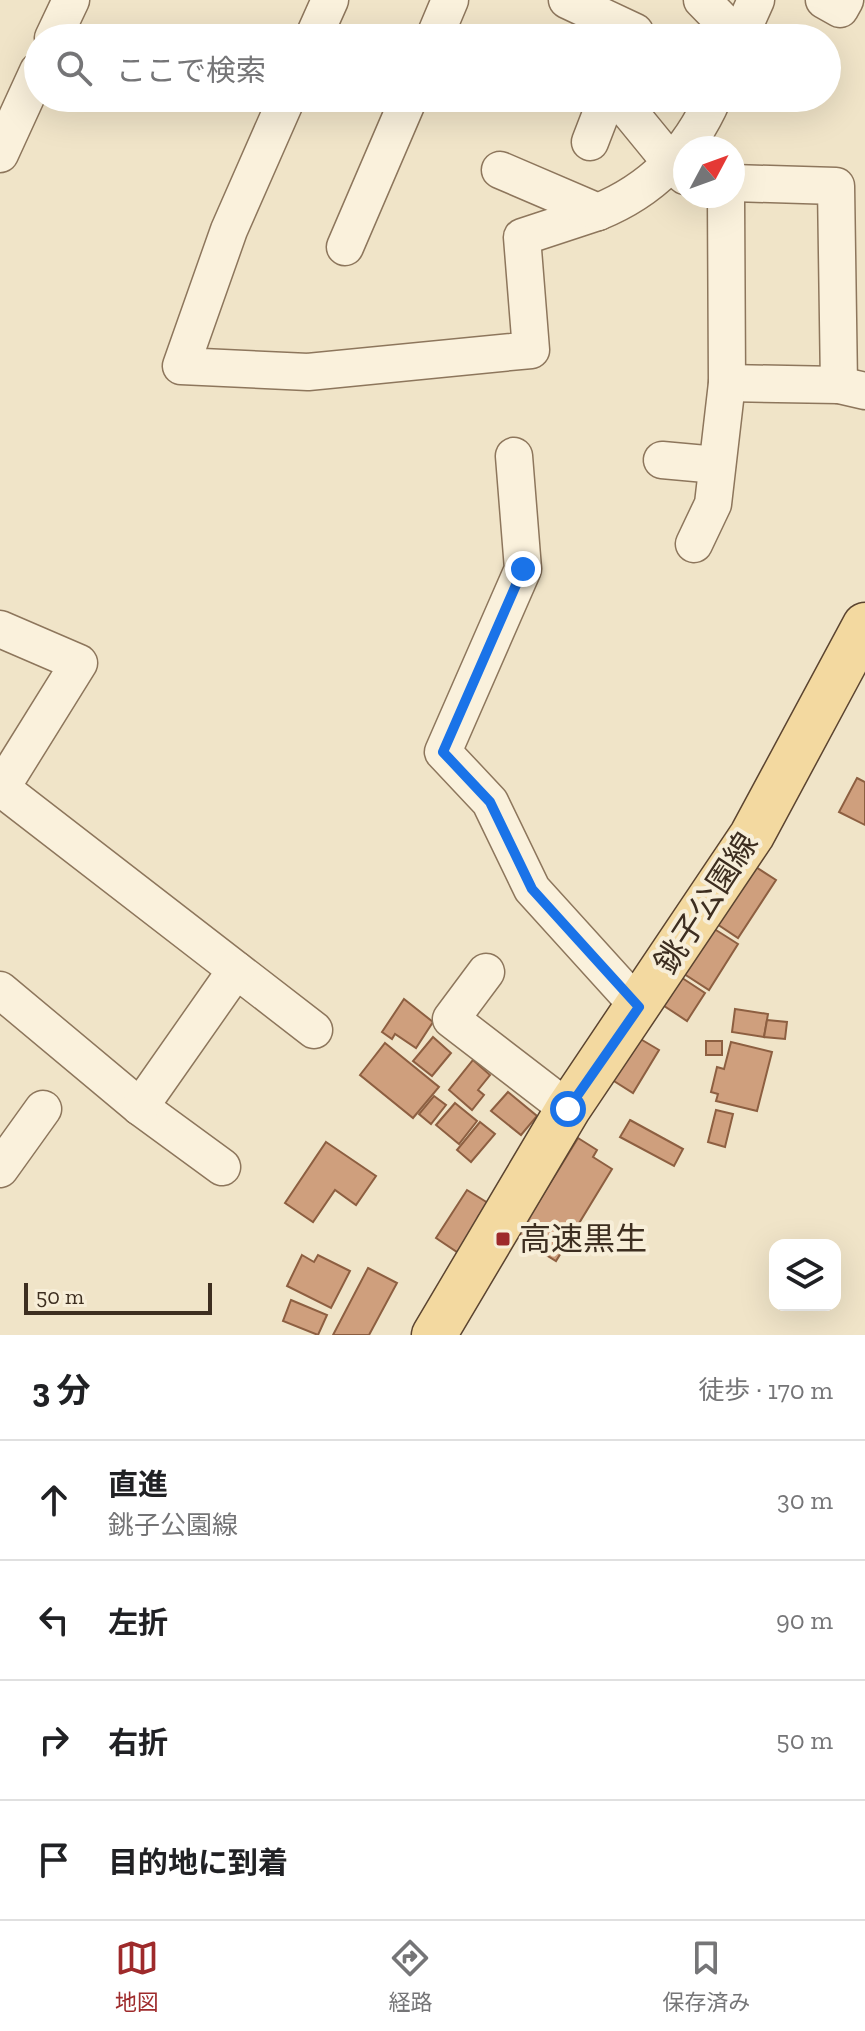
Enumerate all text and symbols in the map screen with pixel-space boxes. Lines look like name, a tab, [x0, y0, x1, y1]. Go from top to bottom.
search box	[24, 24, 841, 112]
icon: search	[52, 46, 96, 90]
text: ここで検索	[116, 53, 266, 89]
north arrow	[673, 136, 745, 208]
route end	[505, 551, 541, 587]
street label: 銚子公園線	[646, 826, 766, 980]
route start	[550, 1091, 586, 1127]
place label: 高速黒生	[519, 1220, 647, 1258]
marker: 高速黒生	[494, 1230, 512, 1248]
map controls	[769, 1239, 841, 1311]
button: layers	[769, 1239, 841, 1311]
scale bar	[24, 1279, 212, 1315]
text: 50 m	[36, 1283, 84, 1310]
text: 3 分	[32, 1370, 90, 1411]
text: 徒歩 · 170 m	[698, 1374, 833, 1406]
text: 直進	[108, 1467, 168, 1503]
icon: ahead	[32, 1478, 76, 1522]
text: 30 m	[777, 1484, 833, 1516]
text: 銚子公園線	[108, 1509, 238, 1541]
icon: left	[32, 1598, 76, 1642]
text: 90 m	[776, 1604, 833, 1636]
text: 左折	[108, 1605, 168, 1641]
icon: right	[32, 1718, 76, 1762]
text: 50 m	[776, 1724, 833, 1756]
text: 右折	[108, 1725, 168, 1761]
icon: arrive	[32, 1838, 76, 1882]
text: 目的地に到着	[108, 1845, 288, 1881]
tab: 地図	[115, 1936, 159, 2016]
tab: 経路	[388, 1936, 432, 2016]
tab: 保存済み	[662, 1936, 750, 2016]

